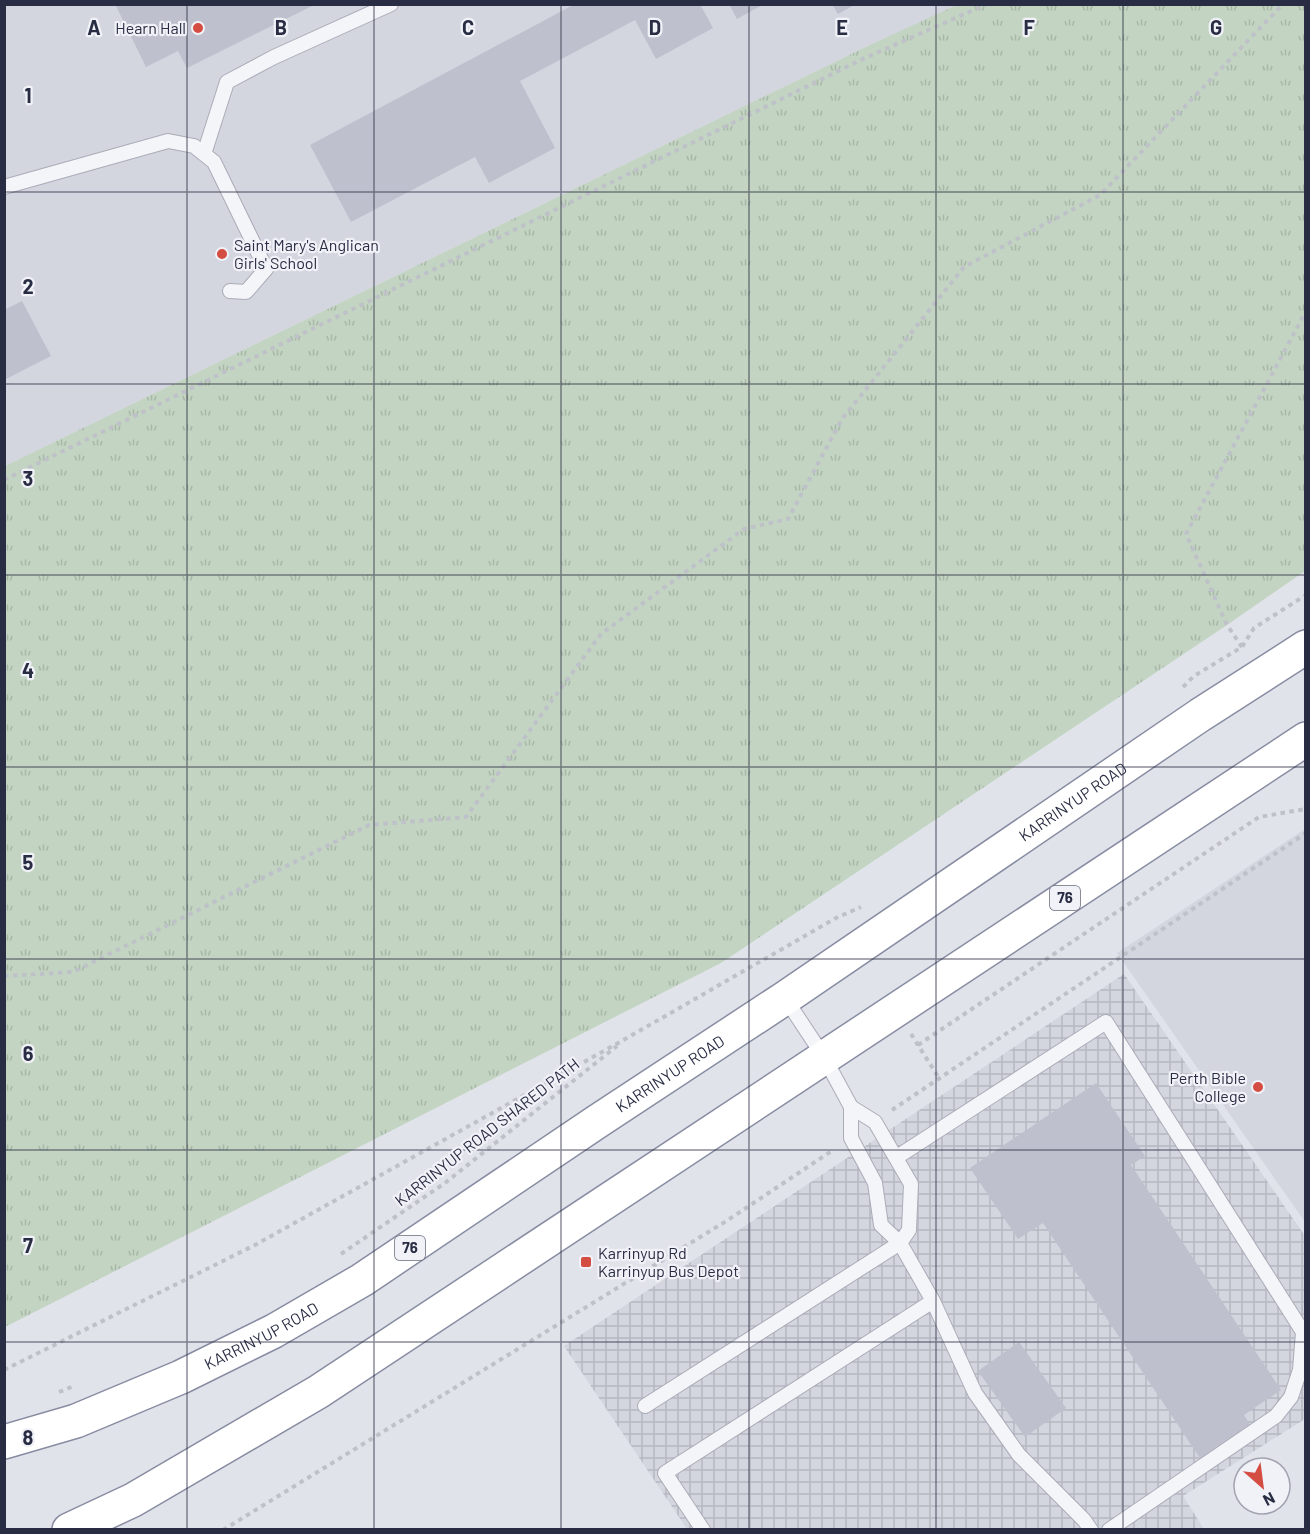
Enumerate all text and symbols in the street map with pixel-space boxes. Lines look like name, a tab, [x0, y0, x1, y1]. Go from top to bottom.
text: A	[87, 15, 101, 39]
text: B	[275, 15, 287, 39]
text: C	[462, 15, 474, 39]
text: D	[649, 15, 661, 39]
text: E	[836, 15, 848, 39]
text: F	[1023, 15, 1035, 39]
text: G	[1210, 15, 1222, 39]
place label: Hearn Hall	[115, 18, 186, 37]
marker: Hearn Hall	[191, 21, 205, 35]
text: 1	[24, 83, 32, 107]
place label: Saint Mary's Anglican Girls' School	[234, 235, 379, 272]
marker: Saint Mary's Anglican Girls' School	[215, 247, 229, 261]
text: 2	[22, 274, 34, 298]
text: 3	[23, 466, 33, 490]
text: 4	[22, 658, 34, 682]
street label: KARRINYUP ROAD	[1015, 758, 1130, 845]
text: 5	[23, 850, 34, 874]
road number: 76	[1050, 886, 1080, 910]
street label: KARRINYUP ROAD	[612, 1031, 728, 1116]
text: 6	[23, 1041, 34, 1065]
street label: KARRINYUP ROAD SHARED PATH	[391, 1054, 583, 1209]
place label: Perth Bible College	[1170, 1068, 1246, 1105]
marker: Perth Bible College	[1251, 1080, 1265, 1094]
text: 7	[23, 1233, 33, 1257]
road number: 76	[395, 1236, 425, 1260]
place label: Karrinyup Rd Karrinyup Bus Depot	[598, 1243, 739, 1280]
marker: Karrinyup Rd Karrinyup Bus Depot	[579, 1255, 593, 1269]
street label: KARRINYUP ROAD	[201, 1298, 321, 1373]
text: 8	[23, 1425, 34, 1449]
north arrow	[1232, 1456, 1292, 1516]
text: N	[1260, 1489, 1278, 1511]

